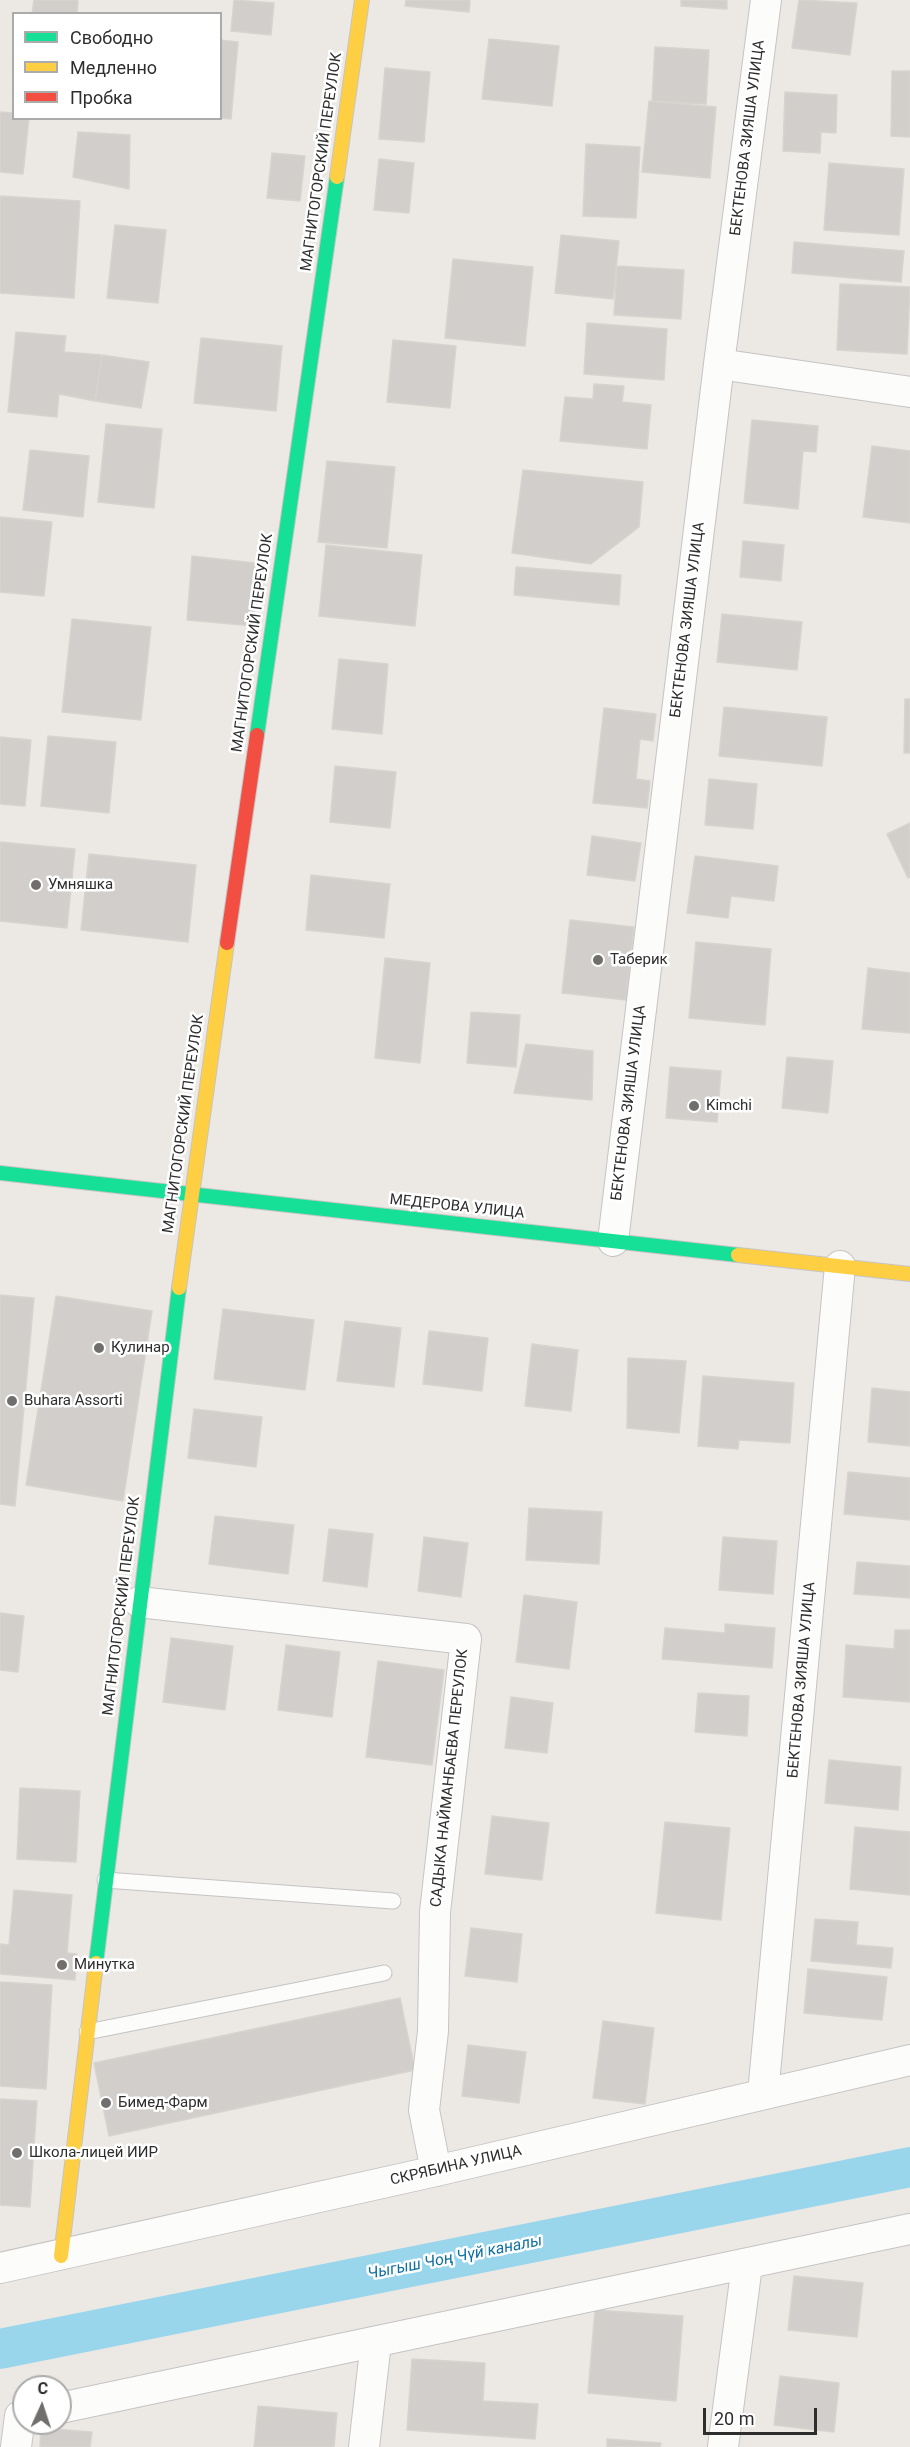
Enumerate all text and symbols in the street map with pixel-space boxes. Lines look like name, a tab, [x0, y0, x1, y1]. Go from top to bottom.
legend	[12, 12, 222, 120]
text: Свободно	[70, 27, 153, 48]
street label: БЕКТЕНОВА ЗИЯША УЛИЦА	[727, 39, 769, 237]
street label: МАГНИТОГОРСКИЙ ПЕРЕУЛОК	[298, 52, 346, 272]
text: Медленно	[70, 57, 157, 78]
text: Пробка	[70, 87, 133, 108]
street label: БЕКТЕНОВА ЗИЯША УЛИЦА	[667, 521, 709, 719]
street label: МАГНИТОГОРСКИЙ ПЕРЕУЛОК	[229, 533, 277, 753]
place label: Умняшка	[48, 876, 113, 894]
marker: Умняшка	[29, 878, 43, 892]
place label: Таберик	[610, 951, 668, 969]
marker: Таберик	[591, 953, 605, 967]
street label: БЕКТЕНОВА ЗИЯША УЛИЦА	[608, 1004, 650, 1202]
street label: МАГНИТОГОРСКИЙ ПЕРЕУЛОК	[160, 1014, 208, 1234]
place label: Kimchi	[706, 1097, 752, 1115]
marker: Kimchi	[687, 1099, 701, 1113]
street label: МЕДЕРОВА УЛИЦА	[389, 1191, 525, 1223]
place label: Кулинар	[111, 1339, 170, 1357]
marker: Кулинар	[92, 1341, 106, 1355]
place label: Buhara Assorti	[24, 1392, 123, 1410]
marker: Buhara Assorti	[5, 1394, 19, 1408]
street label: МАГНИТОГОРСКИЙ ПЕРЕУЛОК	[100, 1495, 144, 1717]
street label: БЕКТЕНОВА ЗИЯША УЛИЦА	[784, 1581, 820, 1779]
street label: САДЫКА НАЙМАНБАЕВА ПЕРЕУЛОК	[427, 1648, 473, 1908]
place label: Минутка	[74, 1956, 135, 1974]
marker: Минутка	[55, 1958, 69, 1972]
place label: Бимед-Фарм	[118, 2094, 208, 2112]
marker: Бимед-Фарм	[99, 2096, 113, 2110]
street label: СКРЯБИНА УЛИЦА	[389, 2142, 523, 2190]
place label: Школа-лицей ИИР	[29, 2144, 158, 2162]
marker: Школа-лицей ИИР	[10, 2146, 24, 2160]
water label: Чыгыш Чоң Чүй каналы	[366, 2232, 544, 2284]
north arrow	[12, 2375, 72, 2435]
text: С	[37, 2379, 49, 2398]
scale bar	[706, 2396, 820, 2434]
text: 20 m	[714, 2408, 754, 2429]

